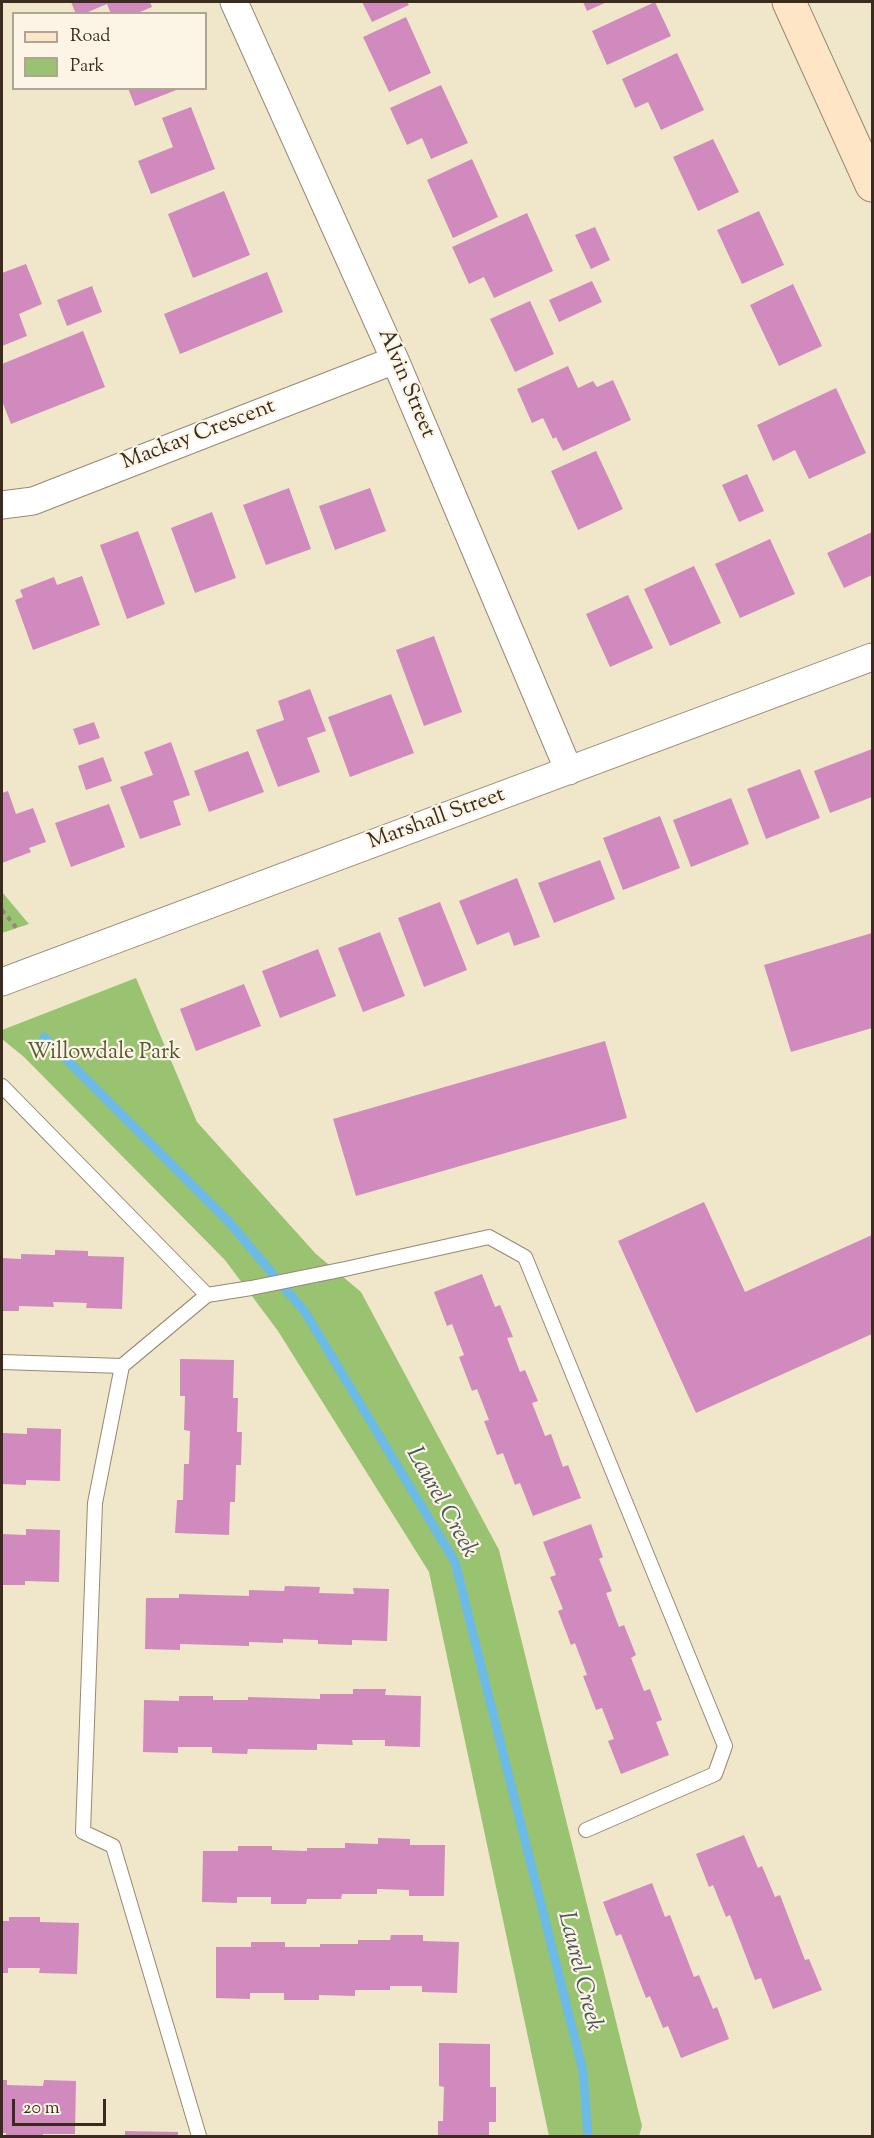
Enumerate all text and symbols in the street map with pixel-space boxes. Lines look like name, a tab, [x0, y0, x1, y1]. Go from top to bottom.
legend	[12, 12, 207, 90]
text: Road	[70, 24, 110, 50]
text: Park	[70, 54, 104, 80]
street label: Alvin Street	[370, 325, 440, 443]
street label: Mackay Crescent	[118, 395, 280, 477]
street label: Marshall Street	[365, 783, 509, 857]
park label: Willowdale Park	[27, 1041, 181, 1067]
water label: Laurel Creek	[398, 1442, 482, 1564]
water label: Laurel Creek	[549, 1909, 607, 2035]
scale bar	[15, 2087, 110, 2125]
text: 20 m	[23, 2096, 60, 2122]

